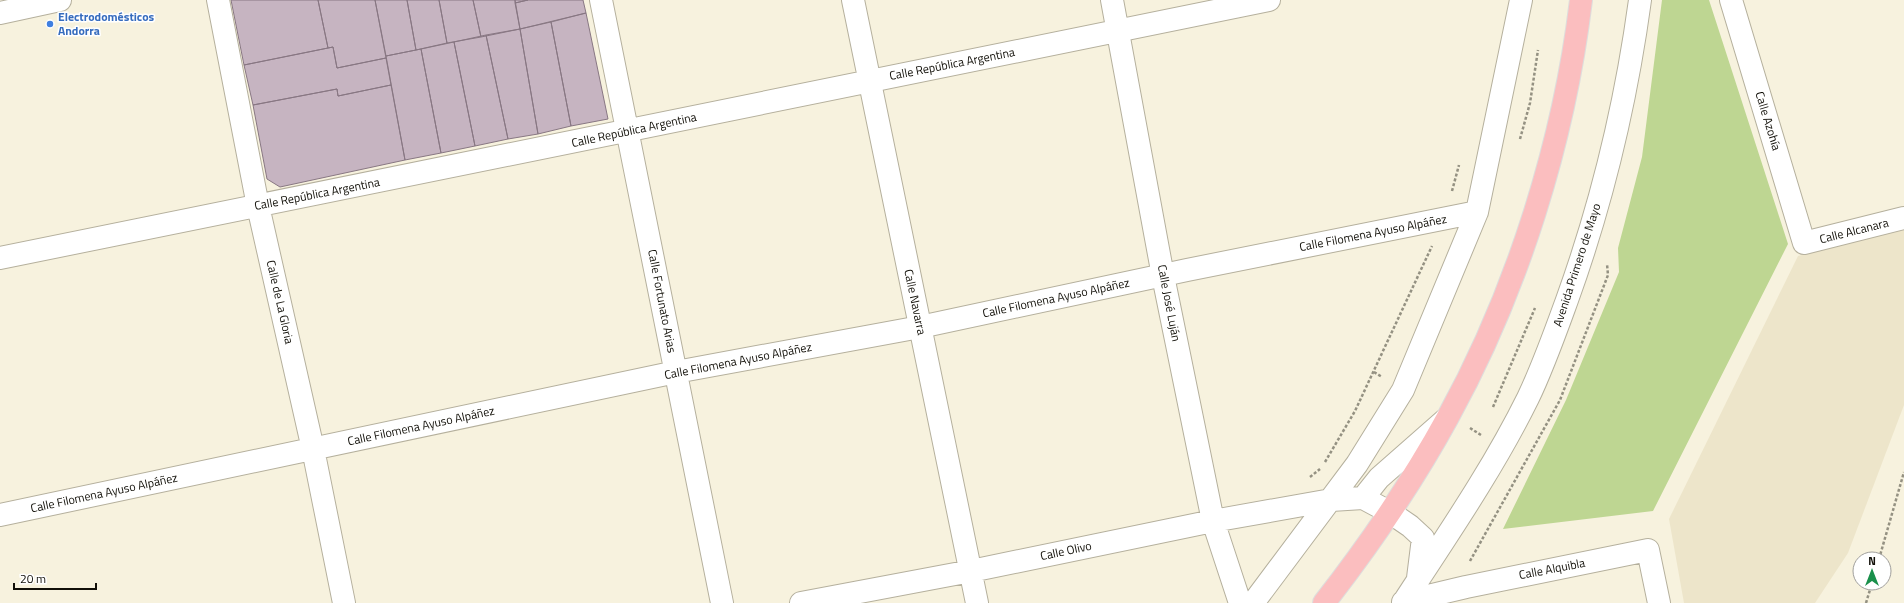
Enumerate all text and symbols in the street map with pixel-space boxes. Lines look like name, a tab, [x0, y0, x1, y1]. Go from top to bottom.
place label: Electrodomésticos Andorra	[58, 7, 155, 40]
marker: Electrodomésticos Andorra	[45, 19, 55, 29]
street label: Calle República Argentina	[887, 42, 1016, 85]
street label: Calle Azohía	[1751, 89, 1786, 153]
street label: Calle República Argentina	[570, 107, 698, 152]
street label: Calle República Argentina	[252, 172, 381, 215]
street label: Avenida Primero de Mayo	[1548, 201, 1605, 329]
street label: Calle Filomena Ayuso Alpáñez	[1298, 209, 1448, 256]
street label: Calle Alcanara	[1817, 213, 1890, 248]
street label: Calle Fortunato Arias	[643, 247, 682, 355]
street label: Calle de La Gloria	[262, 258, 299, 346]
street label: Calle José Luján	[1153, 263, 1186, 343]
street label: Calle Navarra	[899, 267, 932, 337]
street label: Calle Filomena Ayuso Alpáñez	[981, 273, 1131, 322]
street label: Calle Filomena Ayuso Alpáñez	[663, 337, 813, 384]
street label: Calle Filomena Ayuso Alpáñez	[346, 401, 496, 450]
street label: Calle Filomena Ayuso Alpáñez	[29, 468, 179, 517]
street label: Calle Olivo	[1038, 536, 1093, 565]
north arrow	[1852, 551, 1892, 591]
street label: Calle Alquibla	[1517, 553, 1587, 584]
text: N	[1868, 553, 1876, 569]
scale bar	[14, 565, 96, 591]
text: 20 m	[20, 569, 46, 588]

